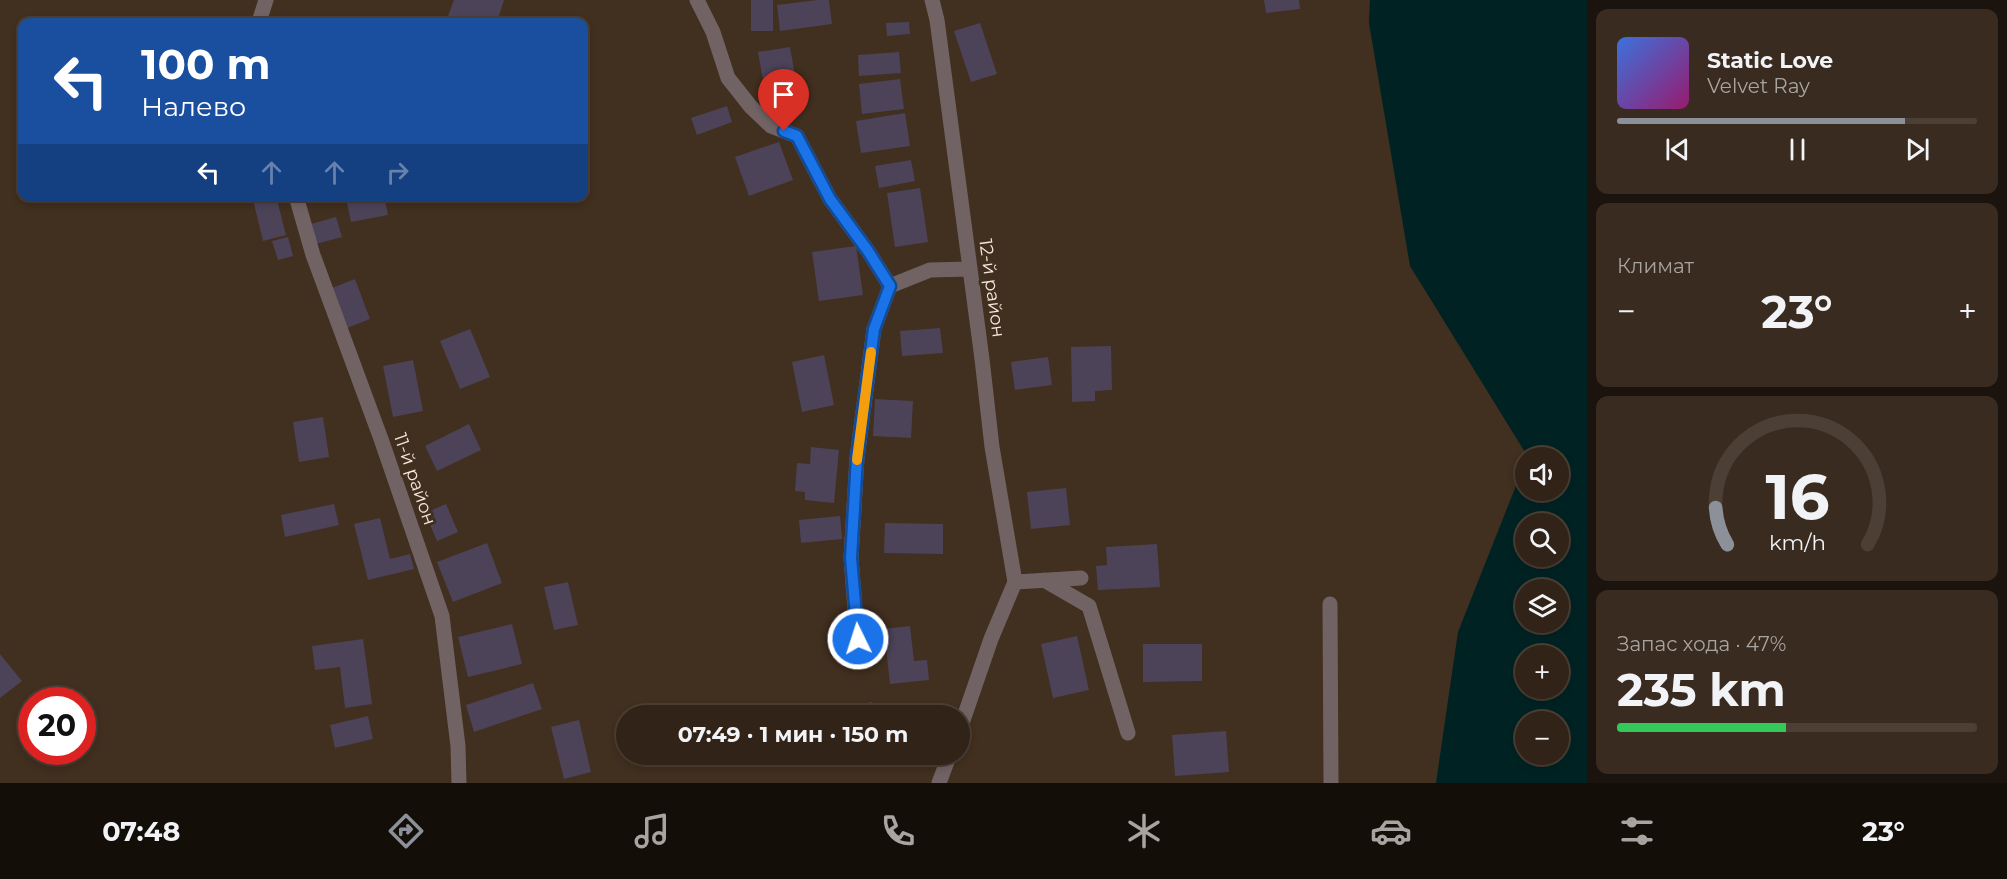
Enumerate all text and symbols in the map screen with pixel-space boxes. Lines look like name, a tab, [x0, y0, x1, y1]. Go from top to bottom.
text: 100 m	[141, 38, 270, 90]
icon: left	[42, 42, 120, 120]
text: Static Love	[1707, 47, 1833, 74]
pin	[758, 69, 809, 131]
text: Velvet Ray	[1707, 74, 1810, 98]
icon: arrive	[767, 78, 800, 111]
text: Налево	[141, 90, 246, 123]
icon: previous	[1661, 133, 1694, 166]
icon: pause	[1781, 133, 1814, 166]
icon: next	[1901, 133, 1934, 166]
icon: left	[192, 156, 225, 189]
icon: ahead	[255, 156, 288, 189]
icon: ahead	[318, 156, 351, 189]
icon: right	[381, 156, 414, 189]
street label: 12-й район	[974, 237, 1010, 339]
text: Климат	[1617, 254, 1694, 278]
text: 23°	[1761, 284, 1833, 339]
text: −	[1617, 291, 1636, 331]
text: +	[1958, 291, 1977, 331]
street label: 11-й район	[389, 430, 441, 528]
map controls	[1515, 447, 1569, 765]
button: sound	[1515, 447, 1569, 501]
text: 16	[1765, 459, 1829, 535]
button: search	[1515, 513, 1569, 567]
text: km/h	[1768, 530, 1826, 556]
button: layers	[1515, 579, 1569, 633]
position arrow	[826, 607, 890, 671]
text: Запас хода · 47%	[1617, 632, 1786, 656]
button: +	[1515, 645, 1569, 699]
text: 235 km	[1617, 662, 1786, 717]
speed limit sign: 20	[18, 687, 96, 765]
button: −	[1515, 711, 1569, 765]
text: 07:49 · 1 мин · 150 m	[678, 721, 908, 748]
icon: directions	[385, 810, 427, 852]
icon: music	[631, 810, 673, 852]
icon: phone	[877, 810, 919, 852]
icon: climate	[1123, 810, 1165, 852]
icon: car	[1370, 810, 1412, 852]
icon: filters	[1616, 810, 1658, 852]
text: 07:48	[102, 815, 180, 848]
text: 23°	[1862, 815, 1905, 848]

